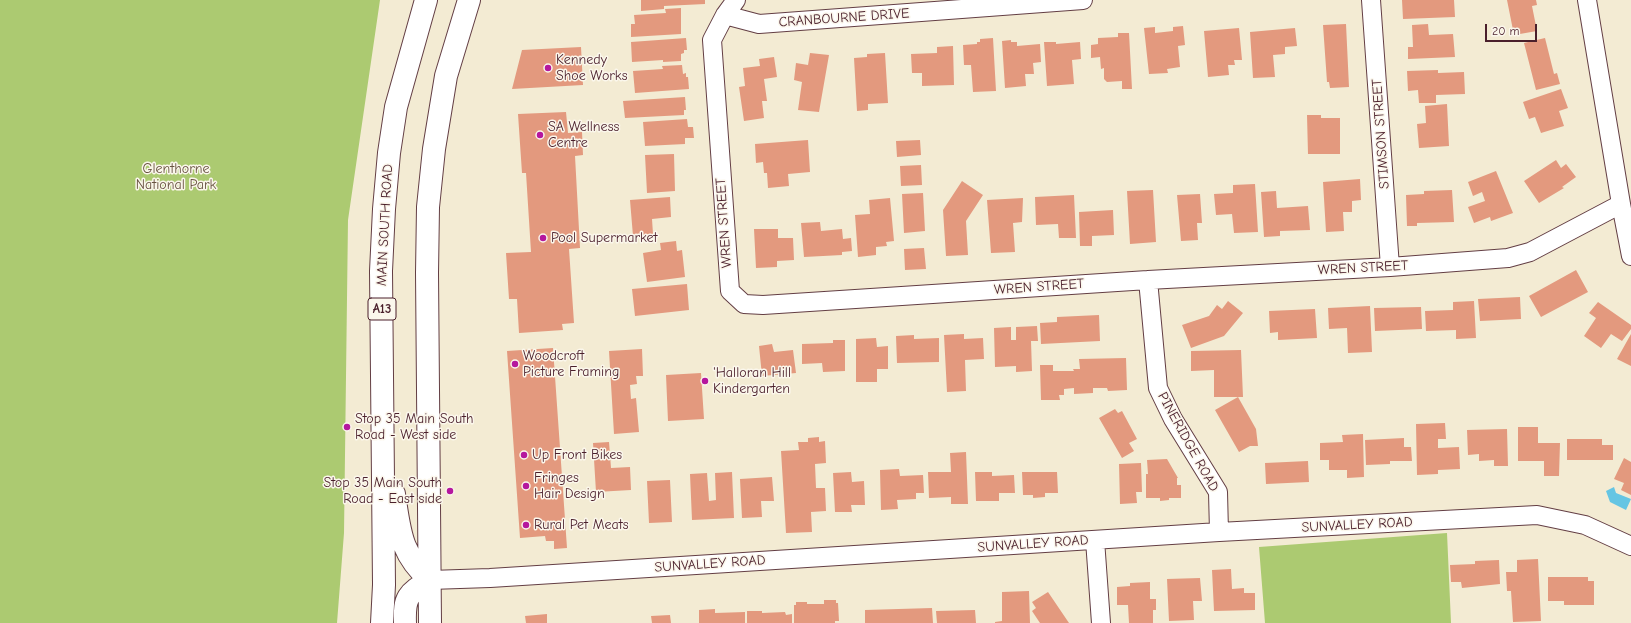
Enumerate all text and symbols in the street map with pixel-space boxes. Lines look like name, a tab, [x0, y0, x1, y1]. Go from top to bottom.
street label: CRANBOURNE DRIVE	[778, 5, 910, 31]
scale bar	[1487, 16, 1539, 42]
text: 20 m	[1492, 24, 1520, 38]
place label: Kennedy Shoe Works	[556, 52, 627, 84]
marker: Kennedy Shoe Works	[543, 63, 553, 73]
street label: STIMSON STREET	[1369, 78, 1393, 190]
place label: SA Wellness Centre	[548, 119, 619, 152]
marker: SA Wellness Centre	[535, 130, 545, 140]
park label: Glenthorne National Park	[136, 161, 216, 194]
street label: MAIN SOUTH ROAD	[373, 164, 397, 286]
street label: WREN STREET	[712, 177, 736, 269]
place label: Pool Supermarket	[551, 230, 658, 246]
marker: Pool Supermarket	[538, 233, 548, 243]
street label: WREN STREET	[1317, 257, 1409, 279]
street label: WREN STREET	[993, 275, 1085, 299]
road number: A13	[368, 298, 396, 320]
place label: Woodcroft Picture Framing	[523, 348, 619, 380]
marker: Woodcroft Picture Framing	[510, 359, 520, 369]
place label: 'Halloran Hill Kindergarten	[713, 365, 791, 398]
marker: 'Halloran Hill Kindergarten	[700, 376, 710, 386]
street label: PINERIDGE ROAD	[1154, 389, 1222, 495]
place label: Stop 35 Main South Road - West side	[355, 411, 474, 444]
marker: Stop 35 Main South Road - West side	[342, 422, 352, 432]
place label: Up Front Bikes	[532, 447, 622, 463]
marker: Up Front Bikes	[519, 450, 529, 460]
place label: Fringes Hair Design	[534, 470, 605, 502]
place label: Stop 35 Main South Road - East side	[323, 475, 442, 508]
marker: Fringes Hair Design	[521, 481, 531, 491]
marker: Stop 35 Main South Road - East side	[445, 486, 455, 496]
street label: SUNVALLEY ROAD	[1301, 514, 1413, 536]
place label: Rural Pet Meats	[534, 517, 628, 533]
marker: Rural Pet Meats	[521, 520, 531, 530]
street label: SUNVALLEY ROAD	[977, 532, 1089, 556]
street label: SUNVALLEY ROAD	[654, 552, 766, 576]

